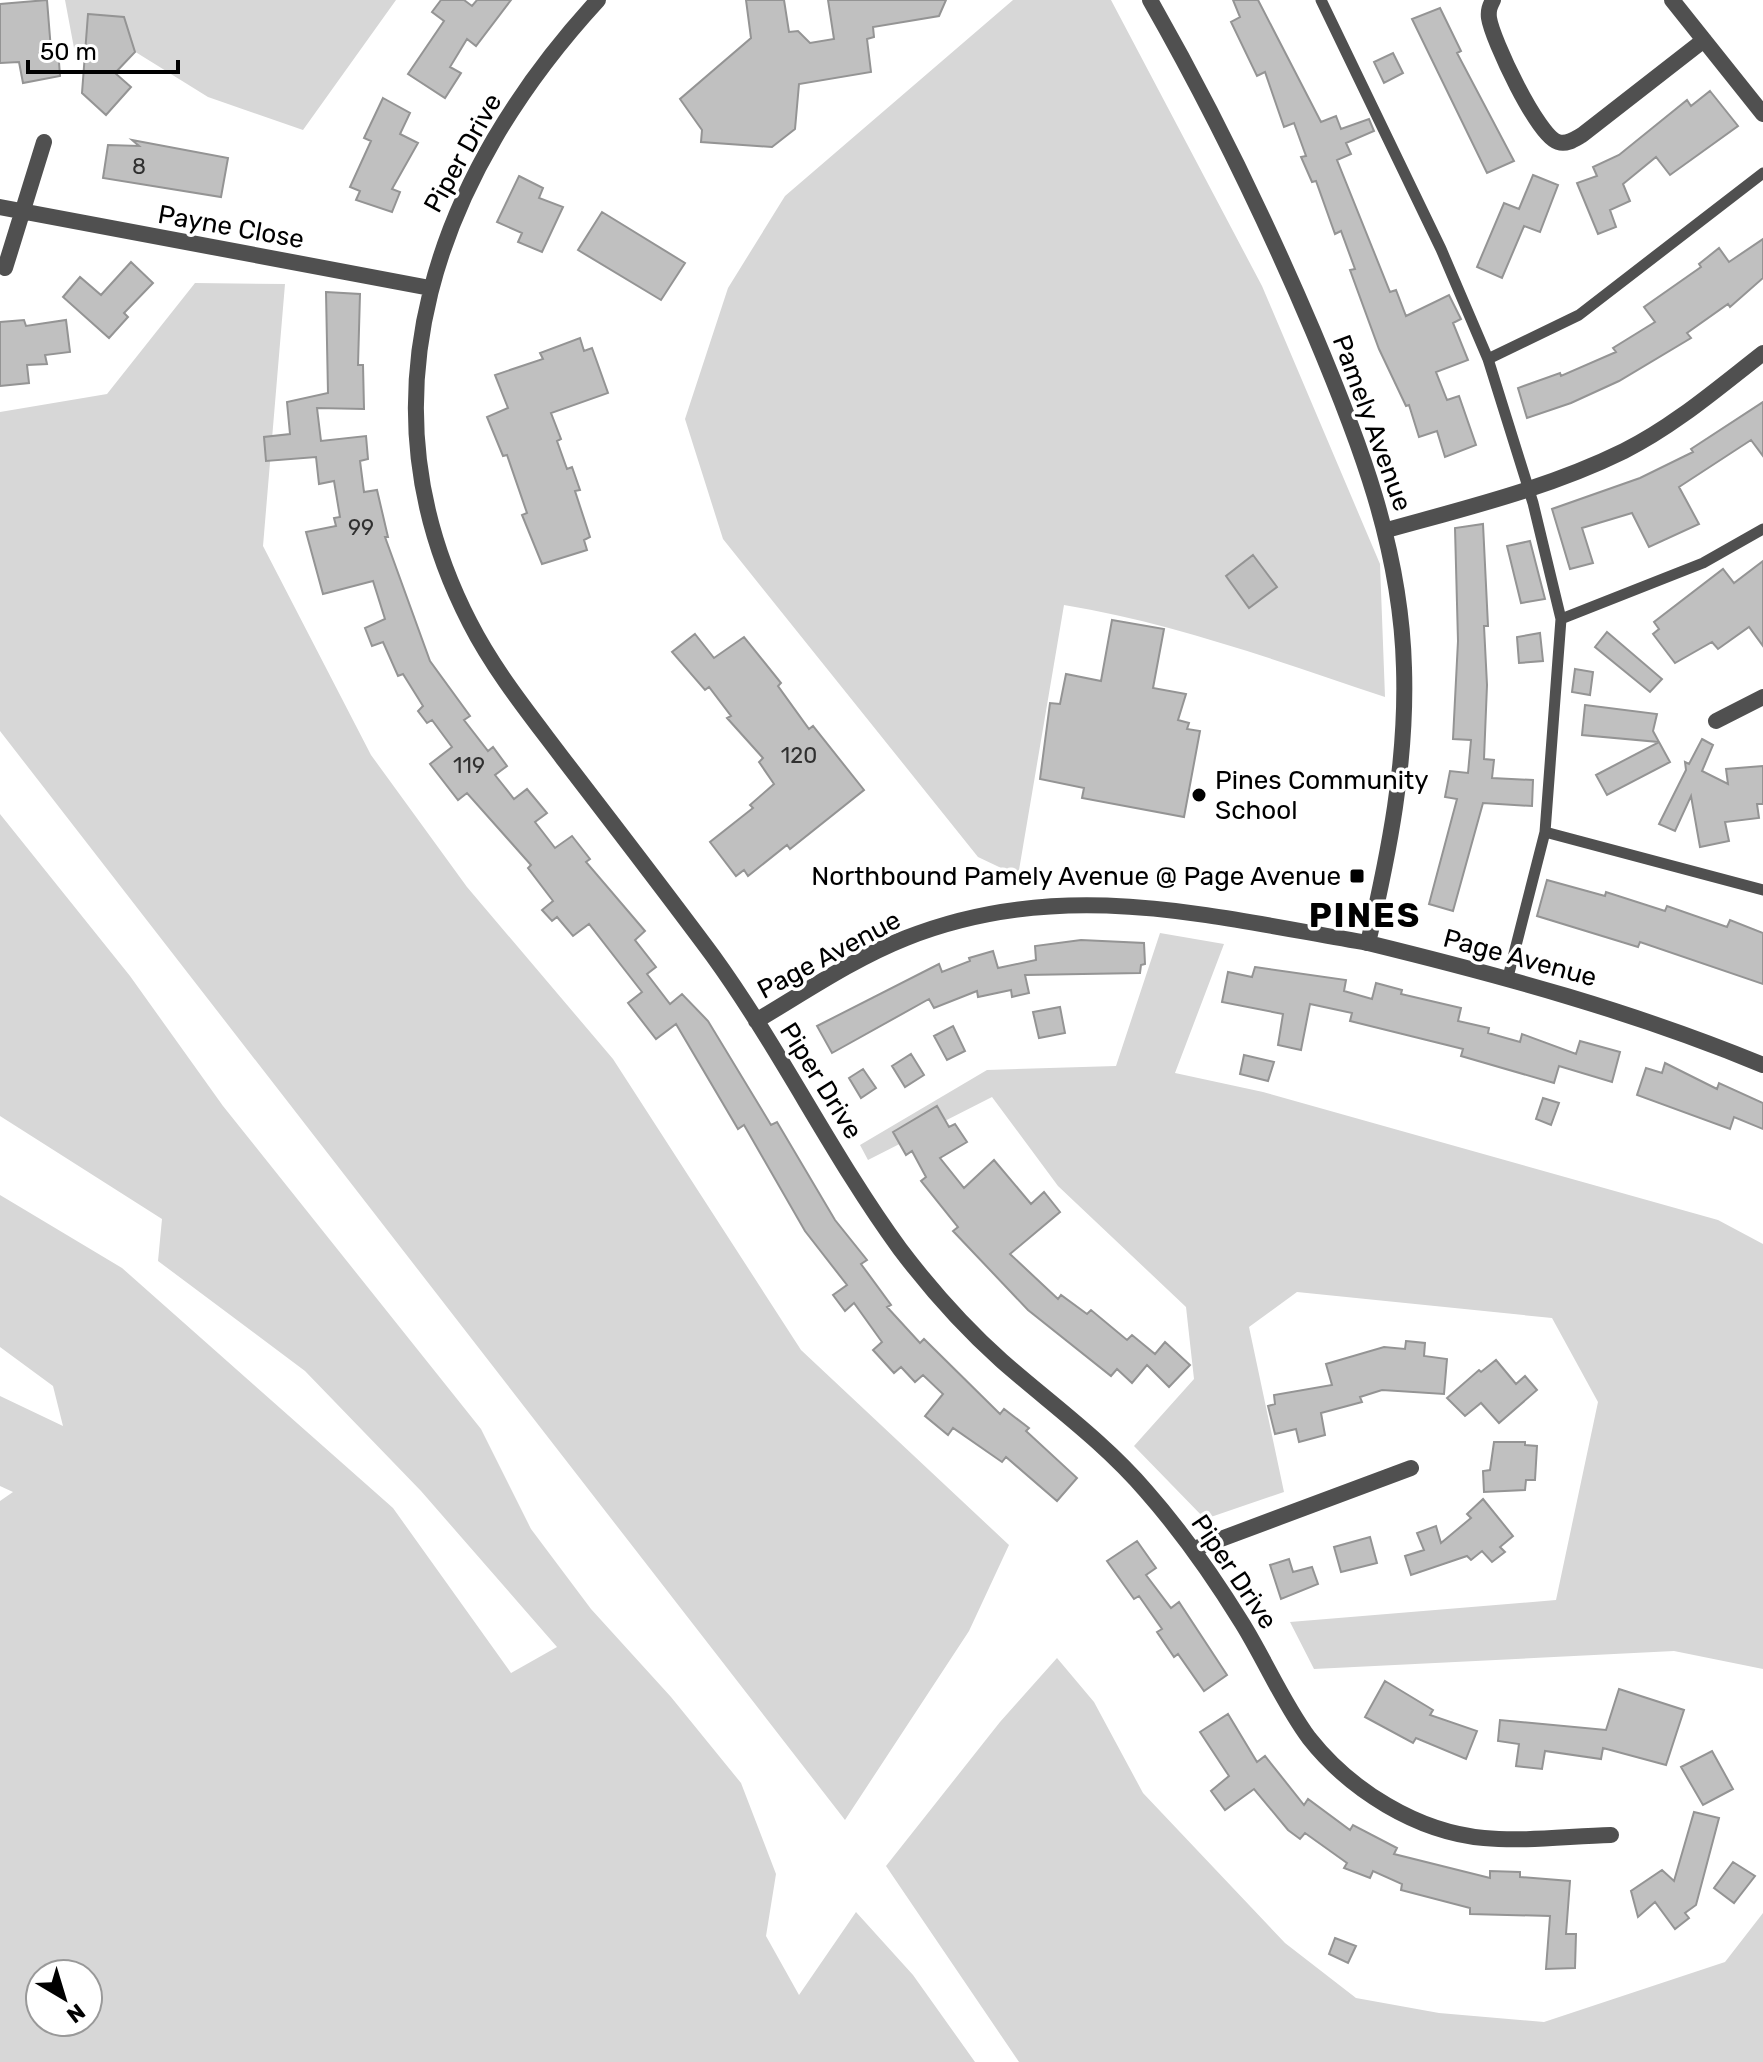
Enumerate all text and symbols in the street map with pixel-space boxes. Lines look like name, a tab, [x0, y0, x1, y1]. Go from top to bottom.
scale bar	[28, 24, 178, 74]
text: 50 m	[40, 38, 97, 66]
street label: Piper Drive	[418, 88, 508, 218]
house number: 8	[132, 153, 146, 180]
street label: Payne Close	[155, 199, 307, 255]
street label: Pamely Avenue	[1326, 331, 1418, 515]
house number: 99	[348, 514, 374, 541]
house number: 120	[781, 742, 817, 769]
house number: 119	[453, 752, 485, 779]
place label: Pines Community School	[1215, 765, 1429, 826]
marker: Pines Community School	[1190, 786, 1208, 804]
place label: Northbound Pamely Avenue @ Page Avenue	[811, 861, 1341, 892]
marker: Northbound Pamely Avenue @ Page Avenue	[1348, 867, 1366, 885]
district label: PINES	[1309, 895, 1421, 936]
street label: Page Avenue	[752, 904, 906, 1006]
street label: Page Avenue	[1440, 923, 1600, 993]
street label: Piper Drive	[773, 1017, 869, 1145]
street label: Piper Drive	[1184, 1509, 1284, 1635]
north arrow	[24, 1958, 104, 2038]
text: N	[61, 1998, 91, 2029]

